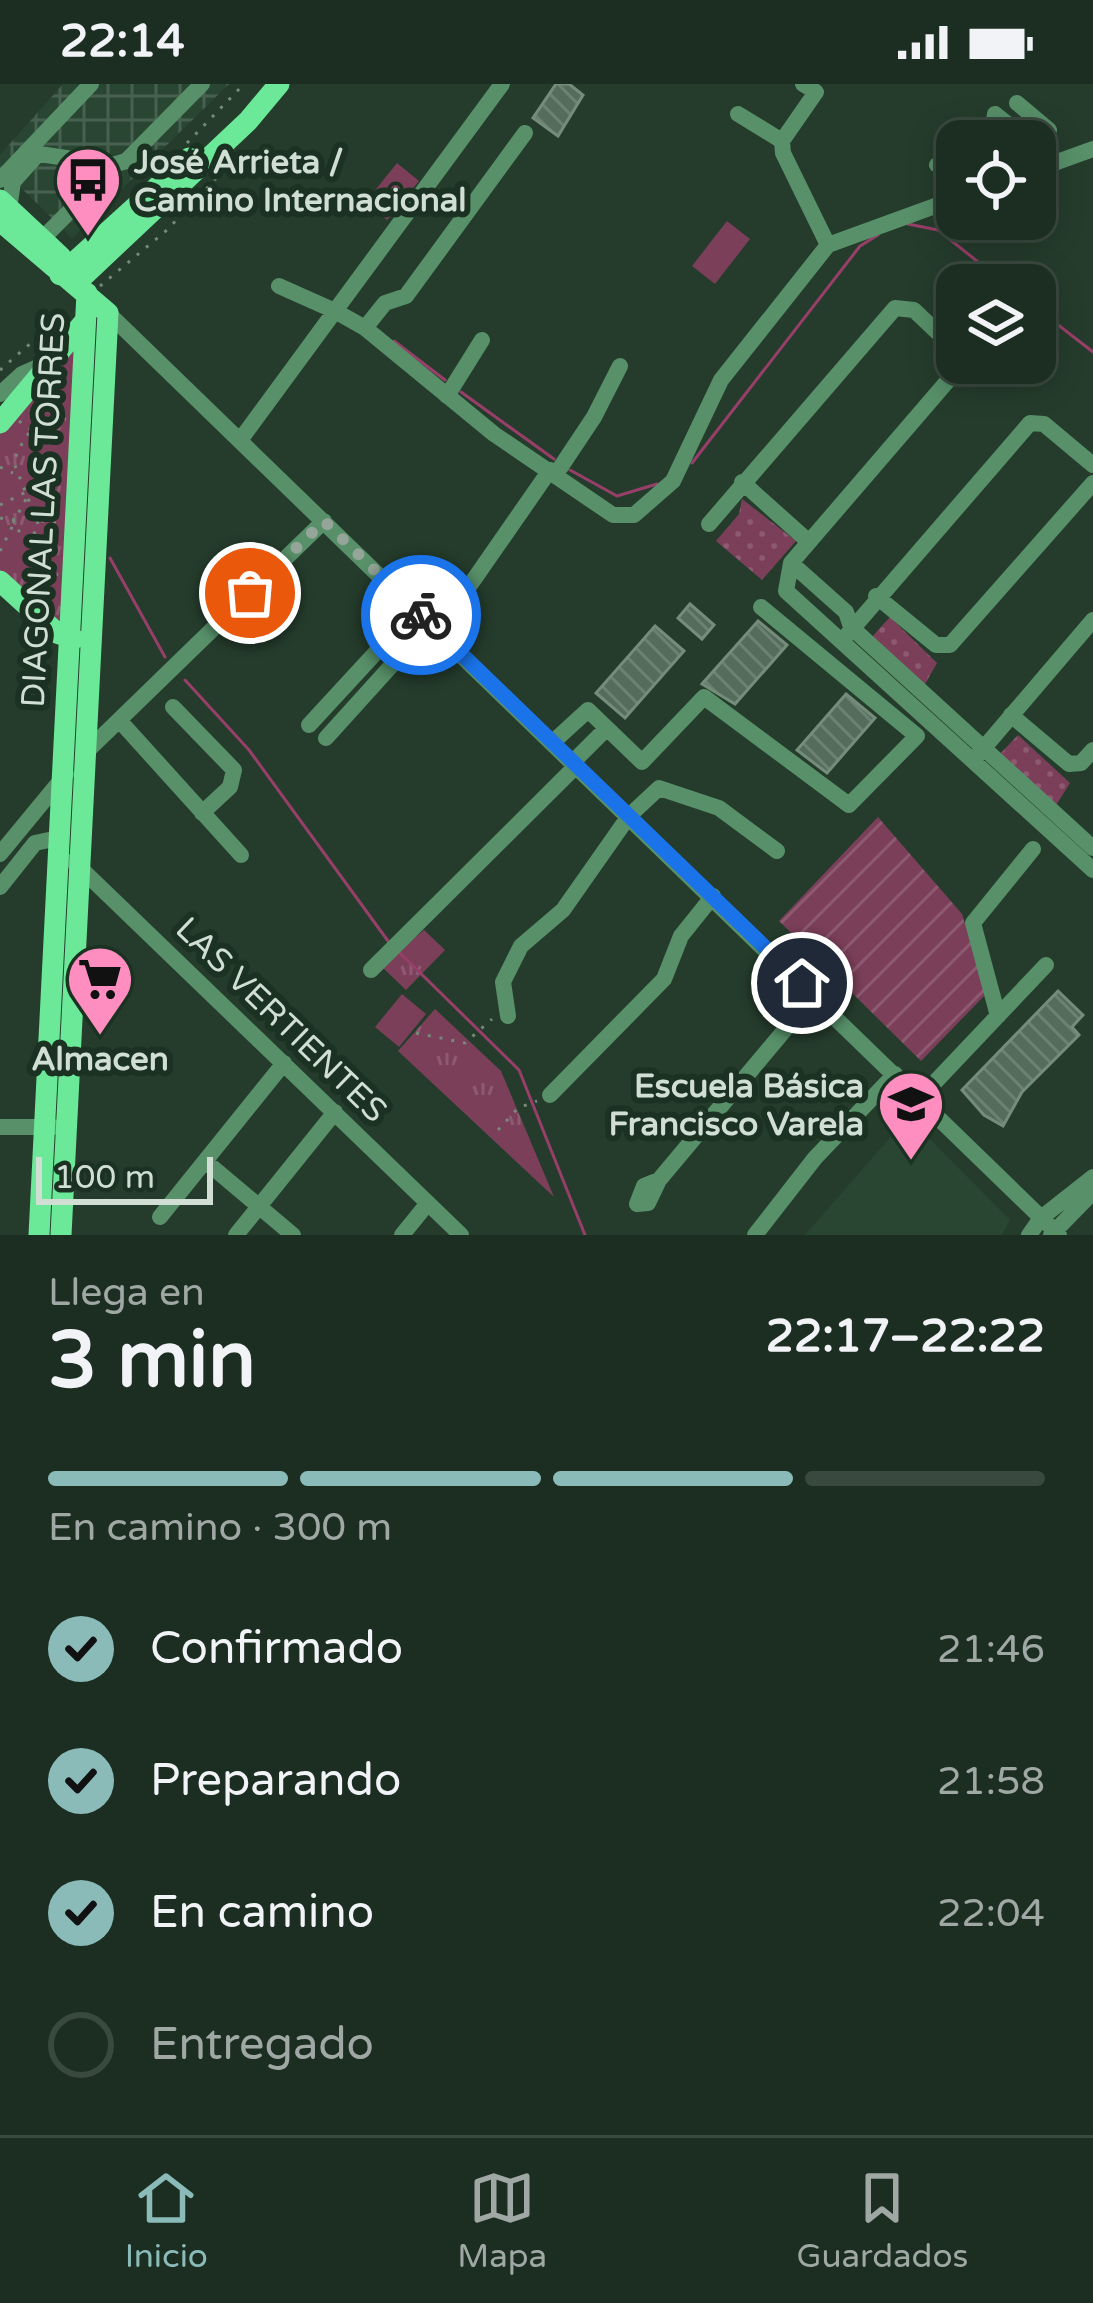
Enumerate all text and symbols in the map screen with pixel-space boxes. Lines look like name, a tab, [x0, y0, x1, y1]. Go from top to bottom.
text: 22:14	[60, 15, 185, 69]
map controls	[936, 120, 1056, 384]
button: locate	[936, 120, 1056, 240]
place label: José Arrieta / Camino Internacional	[133, 143, 467, 220]
bus stop icon: José Arrieta / Camino Internacional	[53, 145, 123, 239]
button: layers	[936, 264, 1056, 384]
street label: DIAGONAL LAS TORRES	[14, 312, 73, 708]
pin	[199, 542, 301, 644]
courier	[361, 555, 481, 675]
icon: bag	[217, 560, 283, 626]
icon: bike	[388, 582, 454, 648]
street label: LAS VERTIENTES	[167, 910, 394, 1131]
pin	[751, 932, 853, 1034]
supermarket icon: Almacen	[65, 944, 135, 1038]
icon: home	[769, 950, 835, 1016]
place label: Almacen	[31, 1040, 169, 1079]
place label: Escuela Básica Francisco Varela	[609, 1067, 864, 1144]
school or university icon: Escuela Básica Francisco Varela	[876, 1069, 946, 1163]
scale bar	[36, 1151, 213, 1204]
text: 100 m	[54, 1158, 155, 1197]
text: Llega en	[48, 1269, 205, 1316]
text: 22:17–22:22	[766, 1310, 1045, 1364]
text: 3 min	[48, 1314, 256, 1408]
text: En camino · 300 m	[48, 1504, 392, 1551]
icon: check	[48, 1616, 114, 1682]
text: Confirmado	[150, 1622, 403, 1676]
text: 21:46	[937, 1626, 1045, 1673]
icon: check	[48, 1748, 114, 1814]
text: Preparando	[150, 1754, 401, 1808]
text: 21:58	[937, 1758, 1045, 1805]
icon: check	[48, 1880, 114, 1946]
text: En camino	[150, 1886, 374, 1940]
text: 22:04	[937, 1890, 1045, 1937]
text: Entregado	[150, 2018, 374, 2072]
tab: Inicio	[125, 2165, 208, 2276]
tab: Mapa	[457, 2165, 547, 2276]
tab: Guardados	[796, 2165, 968, 2276]

